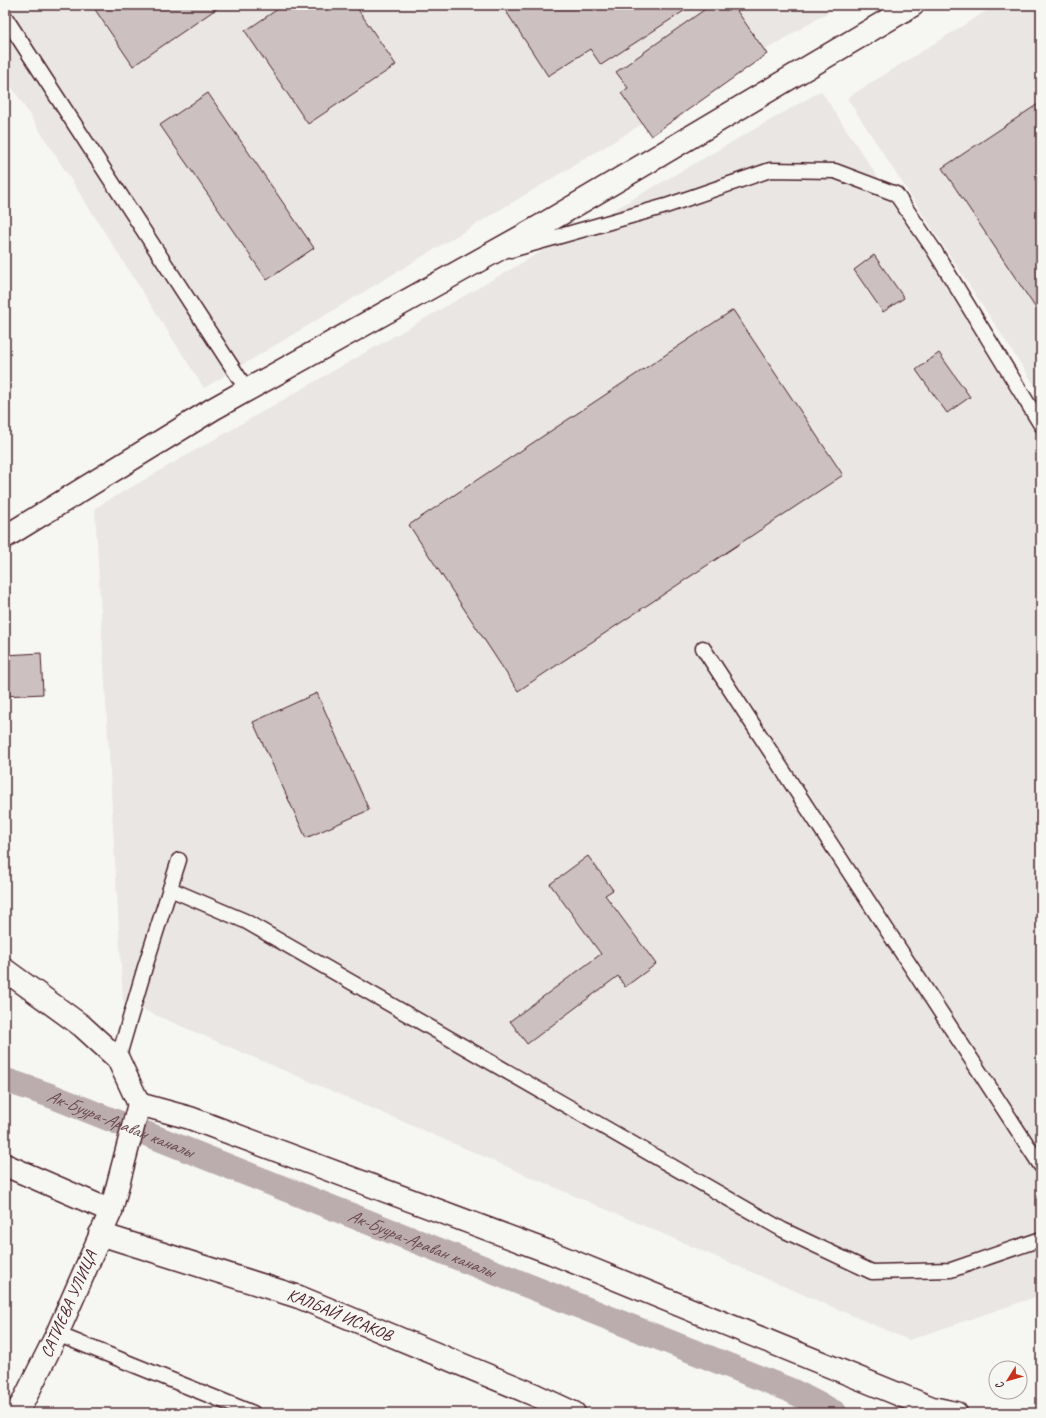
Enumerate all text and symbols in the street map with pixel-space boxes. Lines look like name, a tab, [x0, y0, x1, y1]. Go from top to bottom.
water label: Ак-Буура-Араван каналы	[44, 1084, 200, 1164]
water label: Ак-Буура-Араван каналы	[345, 1204, 501, 1283]
street label: САТИЕВА УЛИЦА	[36, 1246, 102, 1361]
street label: КАЛБАЙ ИСАКОВ	[285, 1284, 397, 1346]
north arrow	[988, 1360, 1028, 1400]
text: С	[992, 1378, 1007, 1392]

